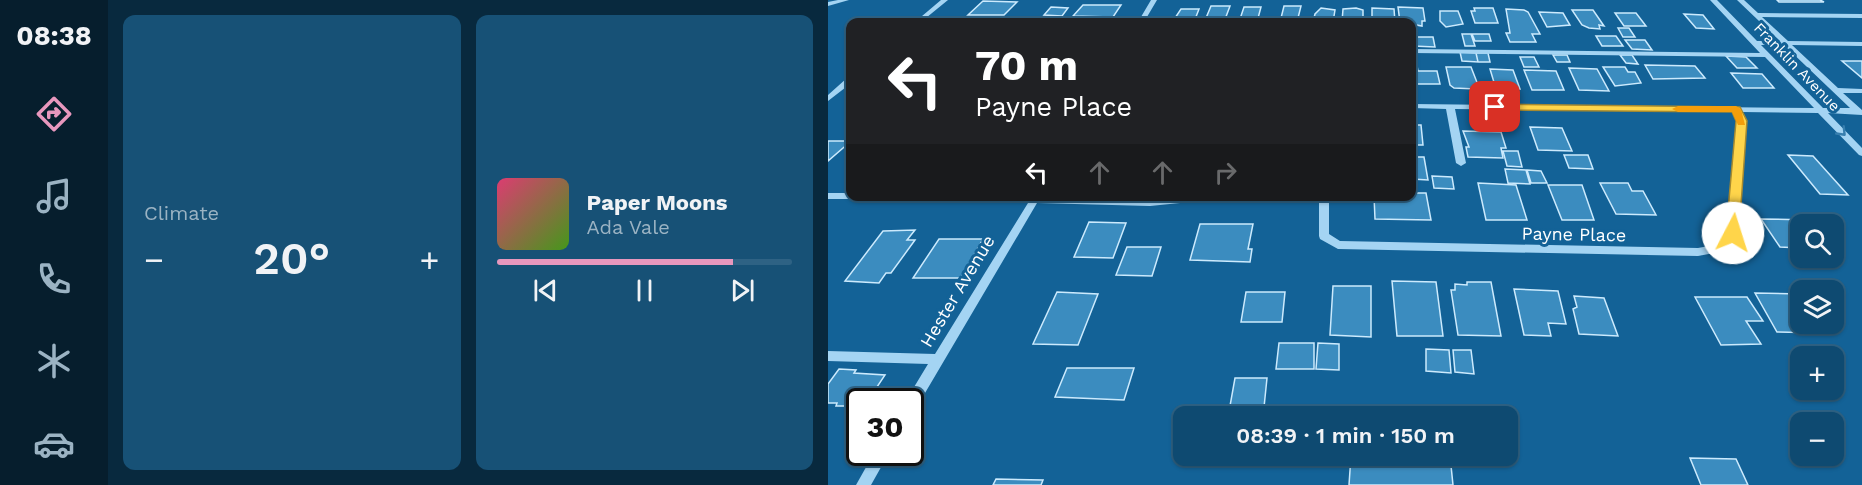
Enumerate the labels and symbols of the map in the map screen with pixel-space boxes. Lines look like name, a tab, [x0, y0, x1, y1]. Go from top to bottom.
street label: Franklin Avenue	[1750, 19, 1844, 115]
pin	[1469, 81, 1520, 132]
one-way arrow	[1835, 125, 1846, 135]
position arrow	[1701, 201, 1765, 265]
street label: Payne Place	[1521, 223, 1627, 245]
street label: Hester Avenue	[915, 231, 999, 351]
speed limit sign: 30	[846, 388, 924, 466]

